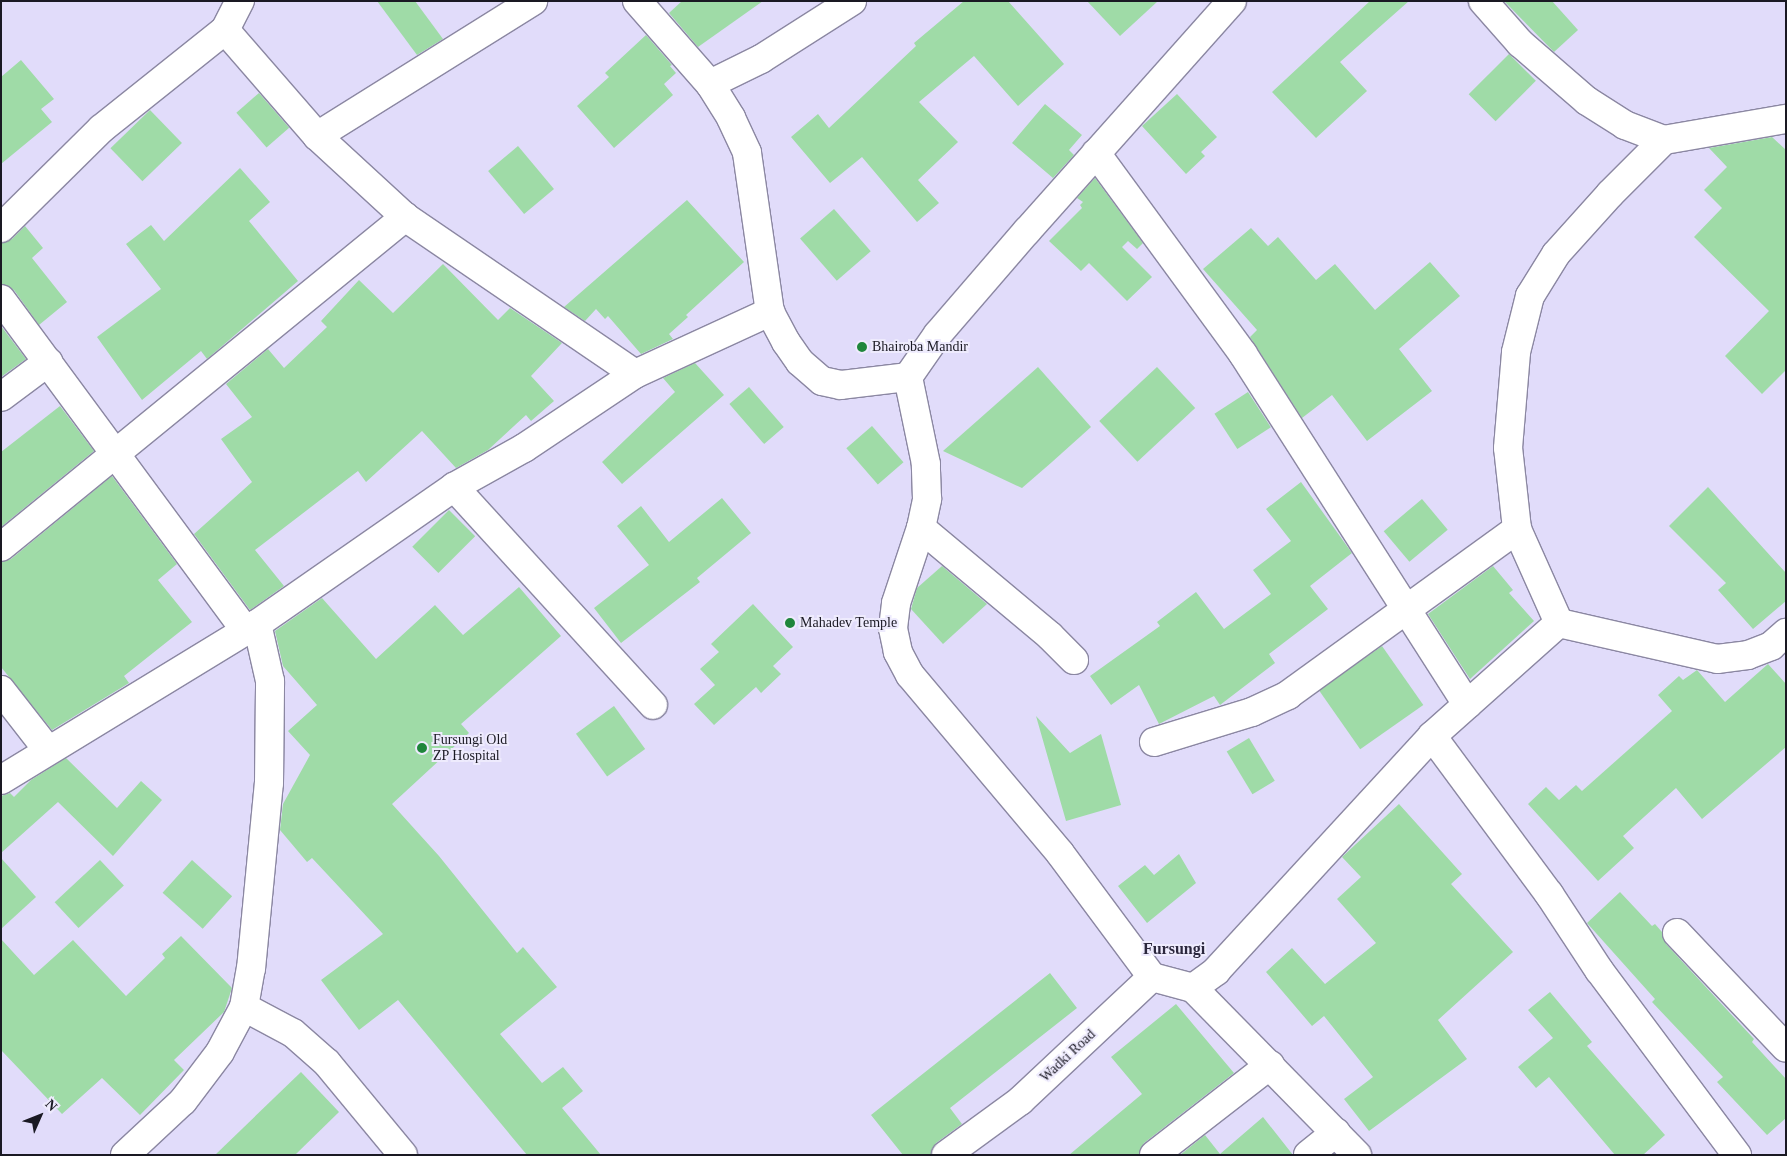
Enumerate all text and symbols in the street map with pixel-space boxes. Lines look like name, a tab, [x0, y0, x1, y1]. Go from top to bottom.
place label: Bhairoba Mandir	[872, 339, 968, 355]
marker: Bhairoba Mandir	[856, 341, 868, 353]
place label: Mahadev Temple	[800, 615, 897, 631]
marker: Mahadev Temple	[784, 617, 796, 629]
place label: Fursungi Old ZP Hospital	[433, 732, 507, 764]
marker: Fursungi Old ZP Hospital	[415, 741, 429, 755]
district label: Fursungi	[1143, 939, 1205, 959]
street label: Wadki Road	[1037, 1026, 1099, 1086]
north arrow	[15, 1091, 65, 1141]
text: N	[42, 1096, 60, 1114]

